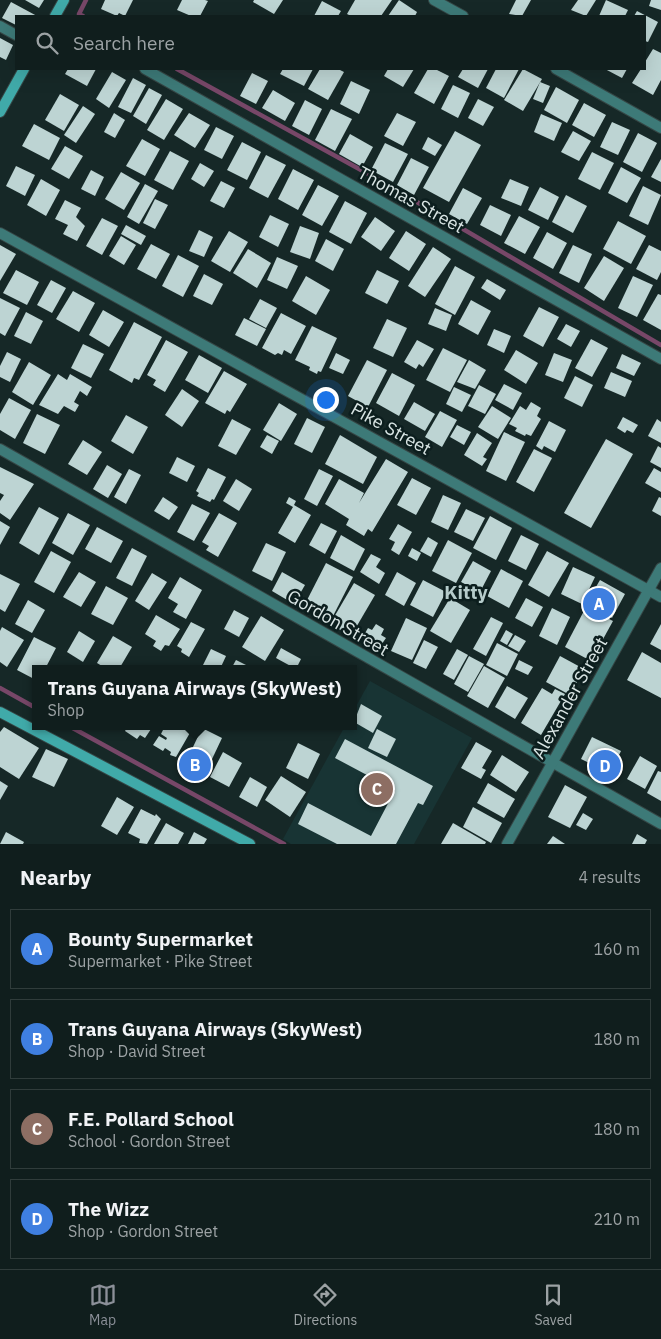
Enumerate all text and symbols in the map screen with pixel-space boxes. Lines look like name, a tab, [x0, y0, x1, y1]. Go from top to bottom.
search box	[15, 15, 646, 70]
icon: search	[33, 29, 61, 57]
text: Search here	[73, 31, 175, 55]
street label: Thomas Street	[354, 161, 469, 238]
your location	[313, 387, 339, 413]
street label: Pike Street	[347, 397, 435, 460]
district label: Kitty	[444, 580, 488, 604]
street label: Gordon Street	[283, 584, 393, 661]
pin: A	[583, 585, 615, 623]
street label: Alexander Street	[527, 633, 612, 763]
popup	[32, 665, 357, 730]
text: Trans Guyana Airways (SkyWest)	[48, 676, 341, 700]
text: Shop	[48, 700, 84, 720]
pin: B	[179, 746, 211, 784]
pin: D	[589, 747, 621, 785]
pin: C	[361, 770, 393, 808]
text: Nearby	[20, 863, 91, 891]
text: 4 results	[578, 867, 641, 887]
text: Bounty Supermarket	[68, 927, 253, 951]
text: A	[32, 939, 42, 959]
text: 160 m	[593, 939, 640, 959]
text: Supermarket · Pike Street	[68, 951, 252, 971]
text: Trans Guyana Airways (SkyWest)	[68, 1017, 362, 1041]
text: B	[32, 1029, 42, 1049]
text: 180 m	[593, 1029, 640, 1049]
text: Shop · David Street	[68, 1041, 205, 1061]
text: F.E. Pollard School	[68, 1107, 234, 1131]
text: C	[32, 1119, 42, 1139]
text: 180 m	[593, 1119, 640, 1139]
text: School · Gordon Street	[68, 1131, 230, 1151]
text: The Wizz	[68, 1197, 149, 1221]
text: D	[31, 1209, 43, 1229]
text: 210 m	[593, 1209, 640, 1229]
text: Shop · Gordon Street	[68, 1221, 218, 1241]
tab: Map	[89, 1281, 117, 1329]
tab: Directions	[294, 1281, 357, 1329]
tab: Saved	[534, 1281, 572, 1329]

